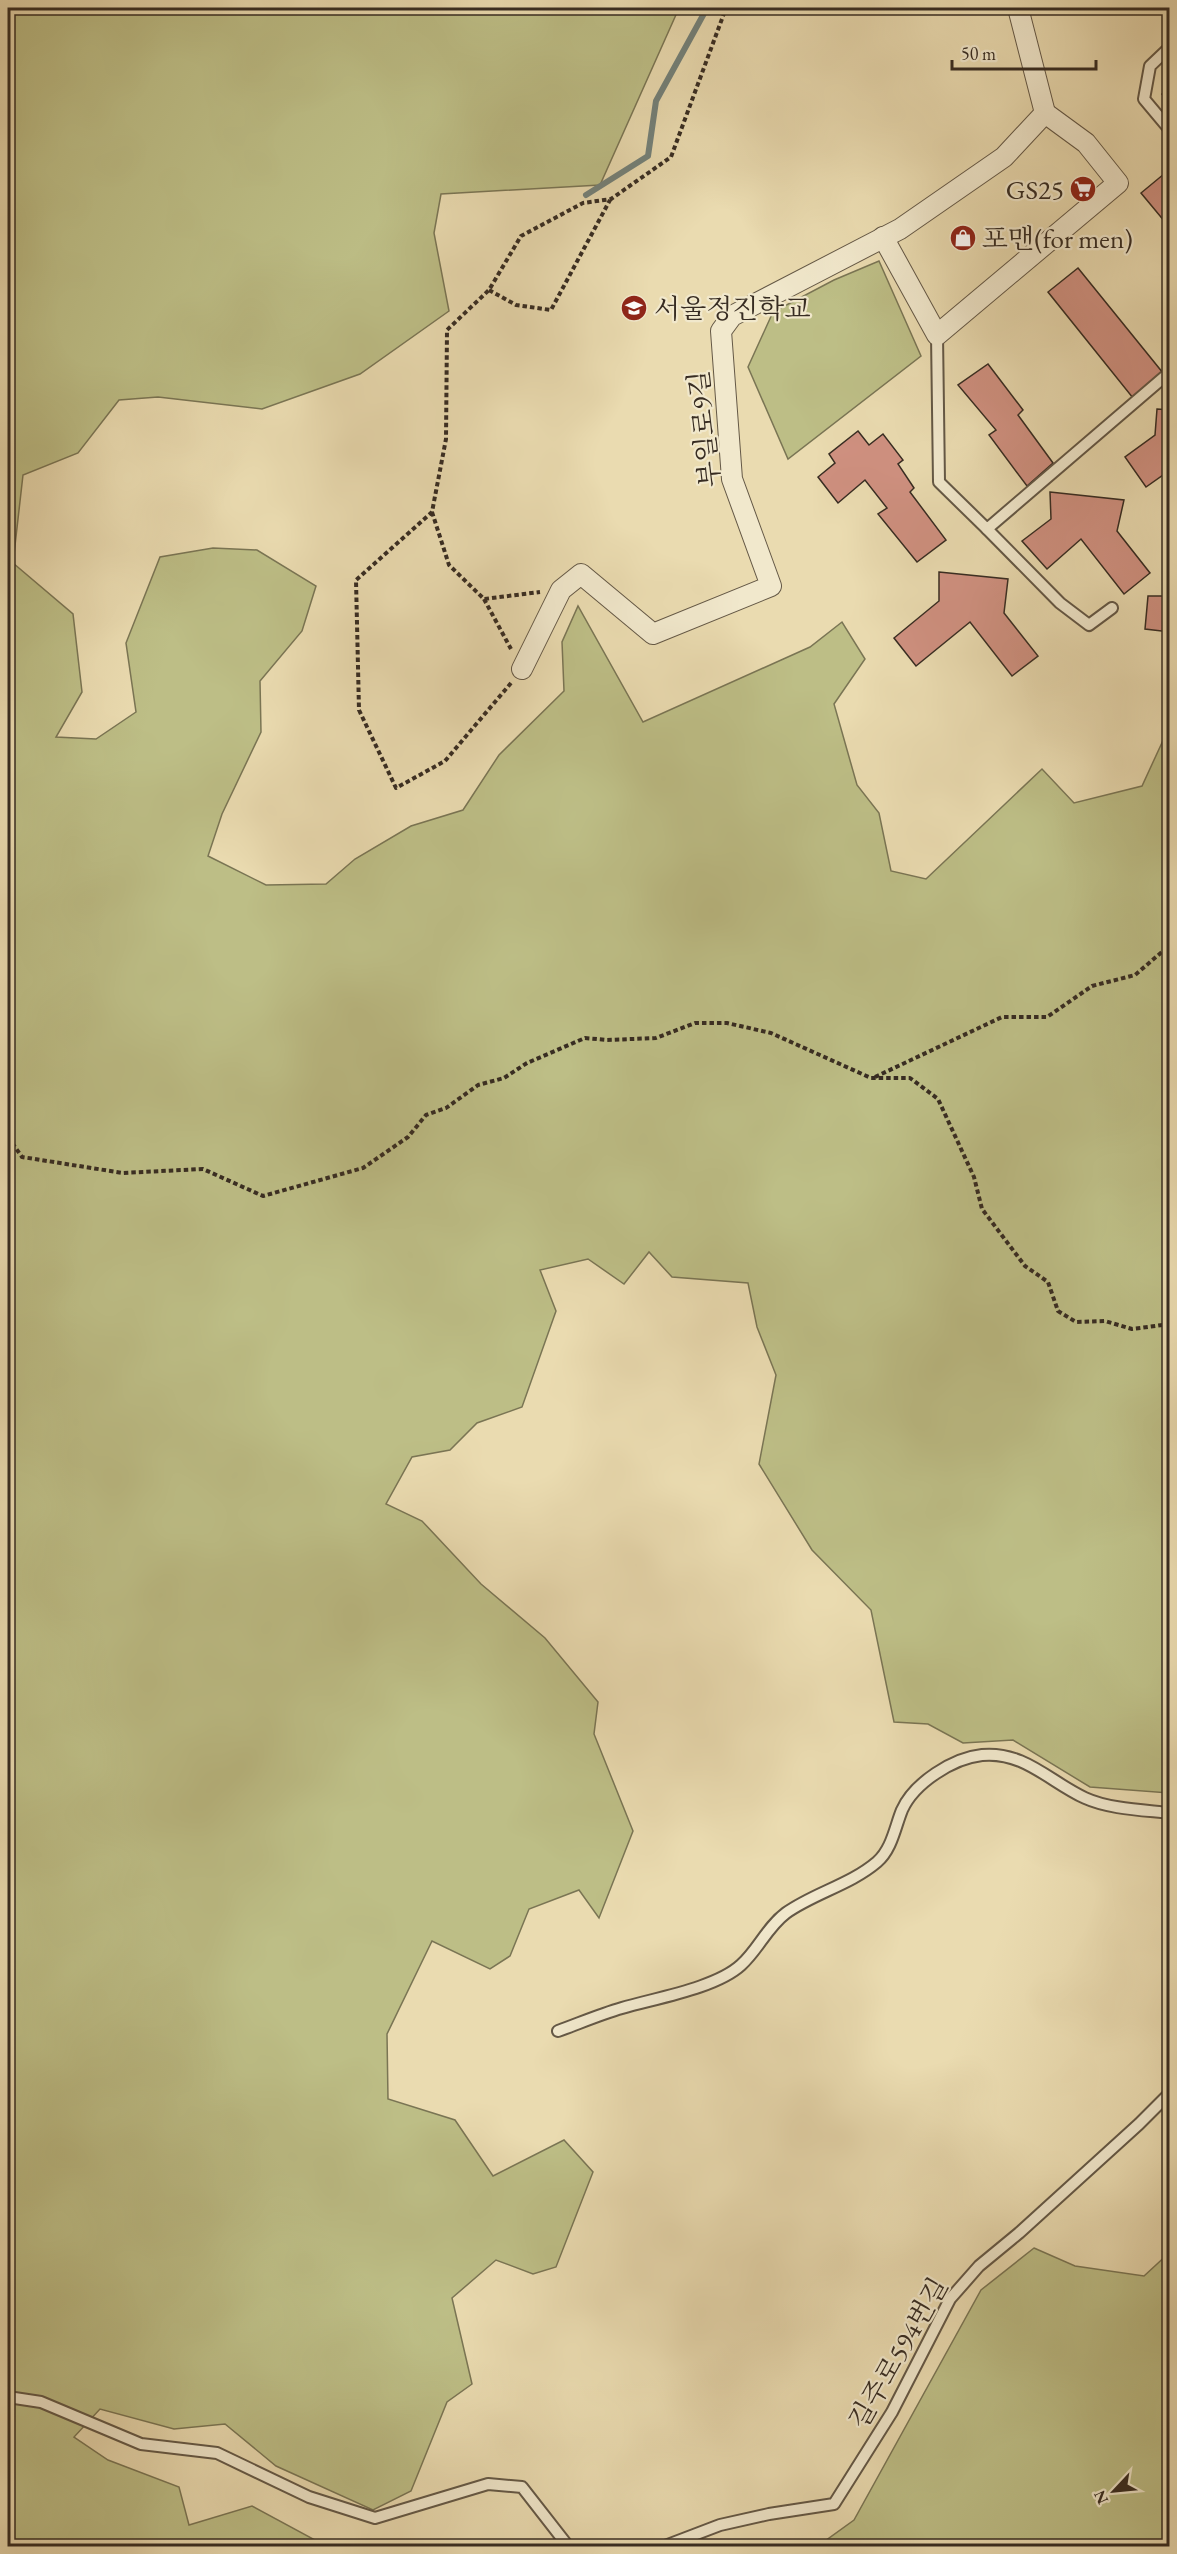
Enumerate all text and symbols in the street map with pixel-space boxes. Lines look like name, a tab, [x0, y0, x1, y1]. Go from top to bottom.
scale bar	[952, 33, 1096, 71]
text: 50 m	[961, 42, 996, 65]
place label: GS25	[1006, 172, 1064, 207]
supermarket icon: GS25	[1068, 174, 1098, 204]
place label: 포맨(for men)	[982, 221, 1133, 256]
shop icon: 포맨(for men)	[948, 223, 978, 253]
place label: 서울정진학교	[654, 291, 811, 326]
school or university icon: 서울정진학교	[619, 293, 649, 323]
street label: 부일로9길	[680, 369, 728, 489]
street label: 길주로594번길	[841, 2271, 955, 2435]
north arrow	[1084, 2461, 1144, 2521]
text: N	[1089, 2487, 1113, 2508]

